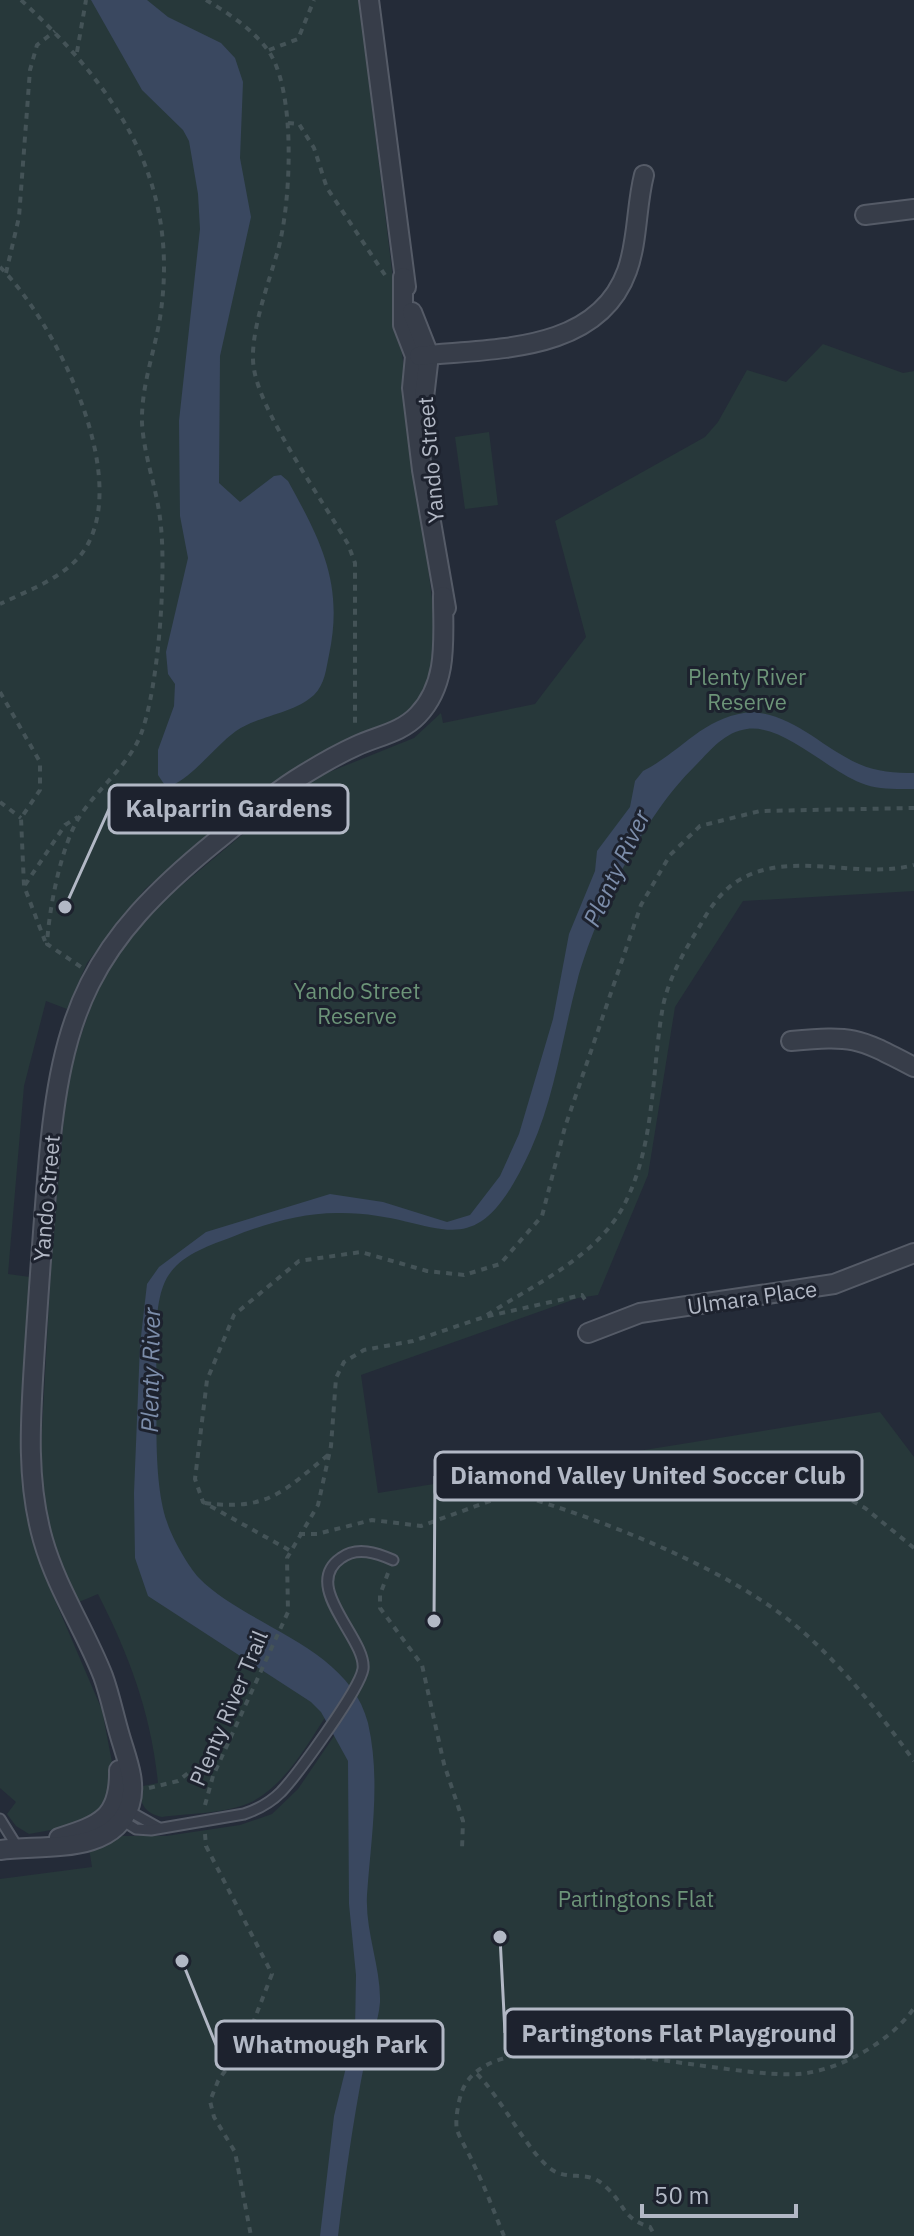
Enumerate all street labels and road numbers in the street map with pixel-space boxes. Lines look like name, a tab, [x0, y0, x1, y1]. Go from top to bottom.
street label: Yando Street	[410, 396, 450, 524]
street label: Yando Street	[26, 1134, 66, 1262]
street label: Ulmara Place	[685, 1274, 819, 1320]
street label: Plenty River Trail	[182, 1626, 274, 1790]

